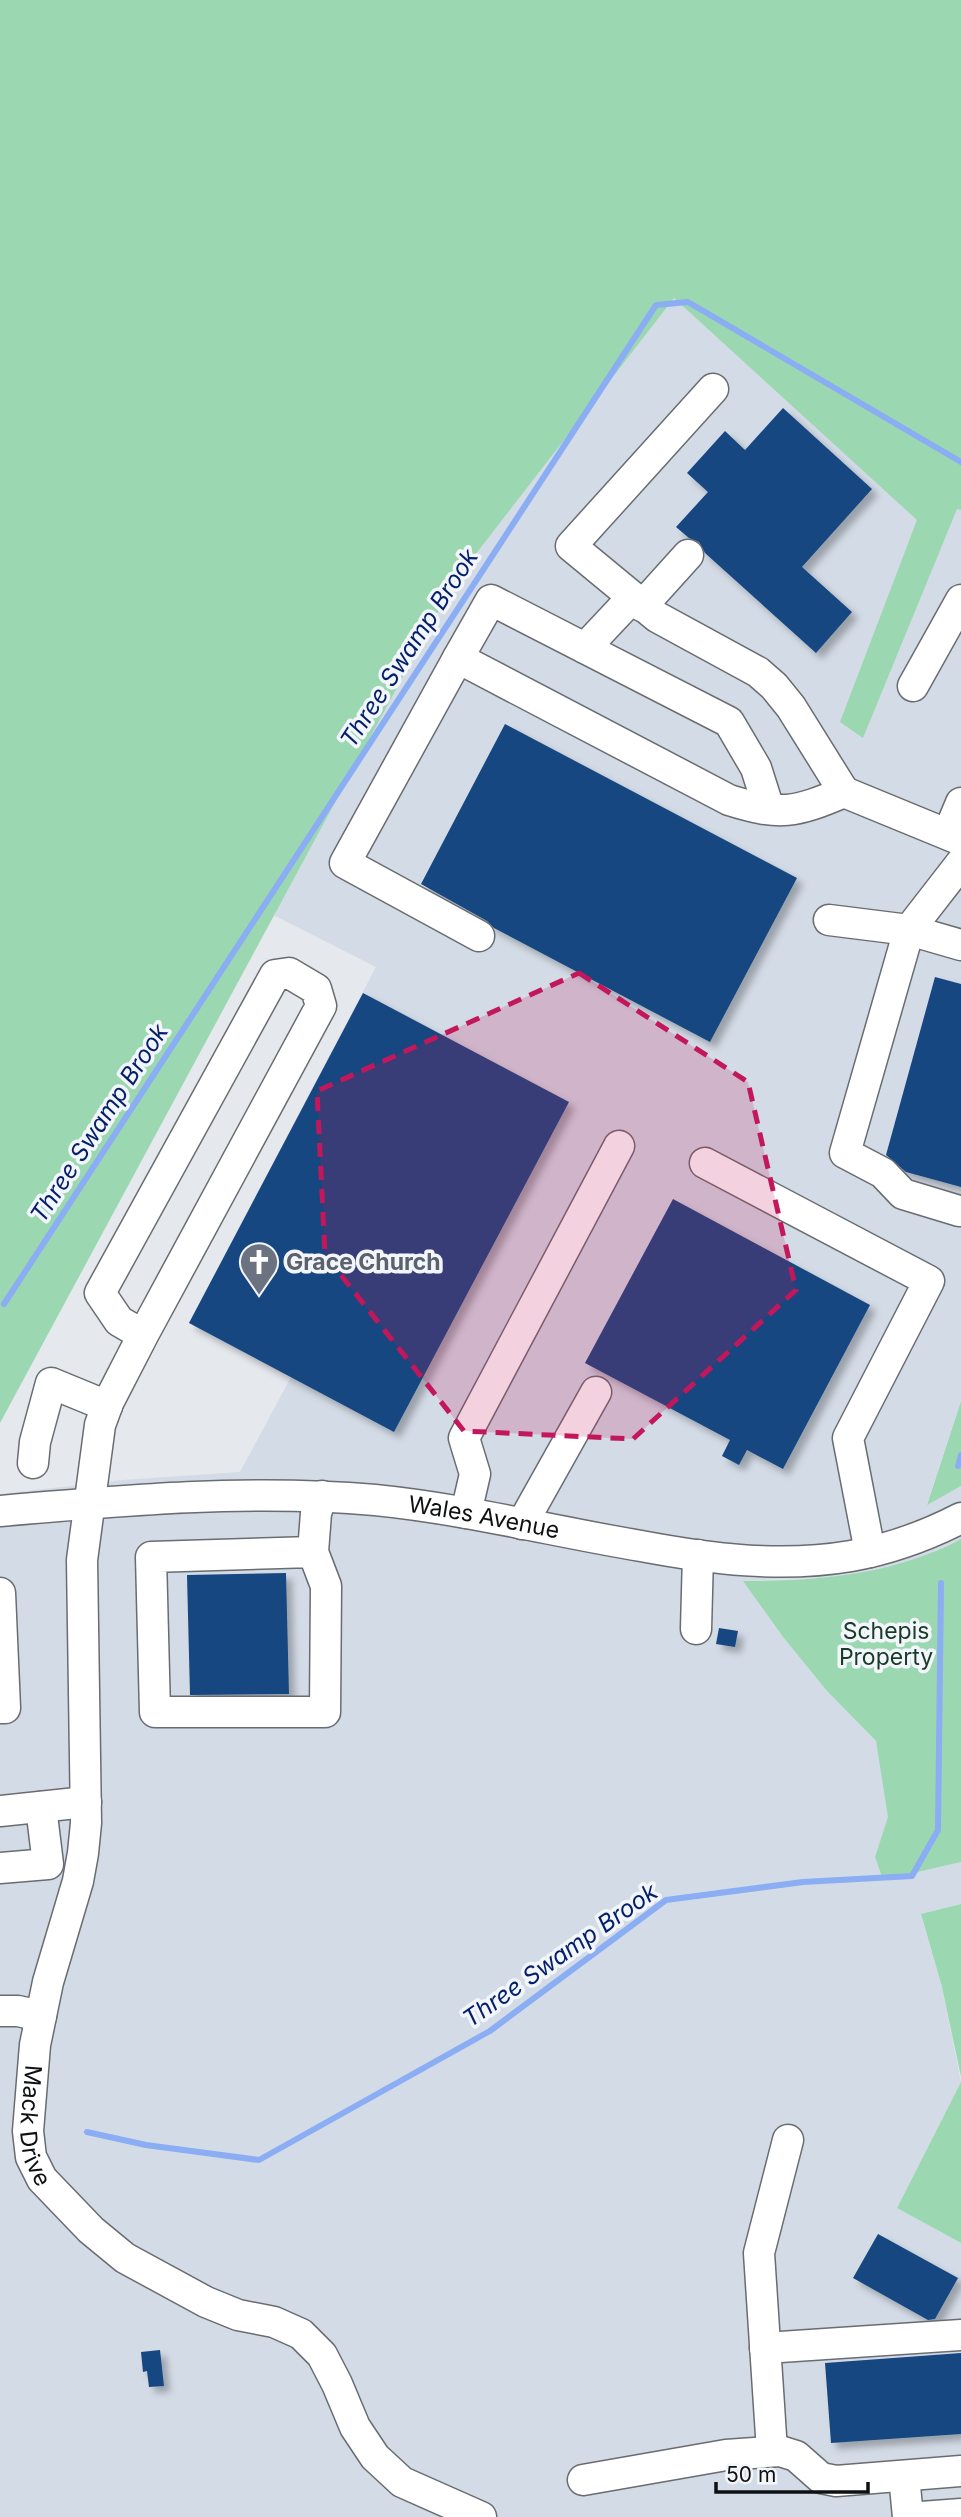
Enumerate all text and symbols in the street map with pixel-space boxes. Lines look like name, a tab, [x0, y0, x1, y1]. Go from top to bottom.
water label: Three Swamp Brook	[334, 543, 484, 753]
water label: Three Swamp Brook	[24, 1018, 174, 1228]
church icon: Grace Church	[238, 1241, 280, 1296]
place label: Grace Church	[286, 1248, 441, 1276]
street label: Wales Avenue	[407, 1490, 562, 1544]
park label: Schepis Property	[839, 1617, 933, 1671]
water label: Three Swamp Brook	[457, 1876, 664, 2033]
street label: Mack Drive	[14, 2064, 57, 2191]
scale bar	[716, 2450, 868, 2494]
text: 50 m	[726, 2462, 776, 2487]

